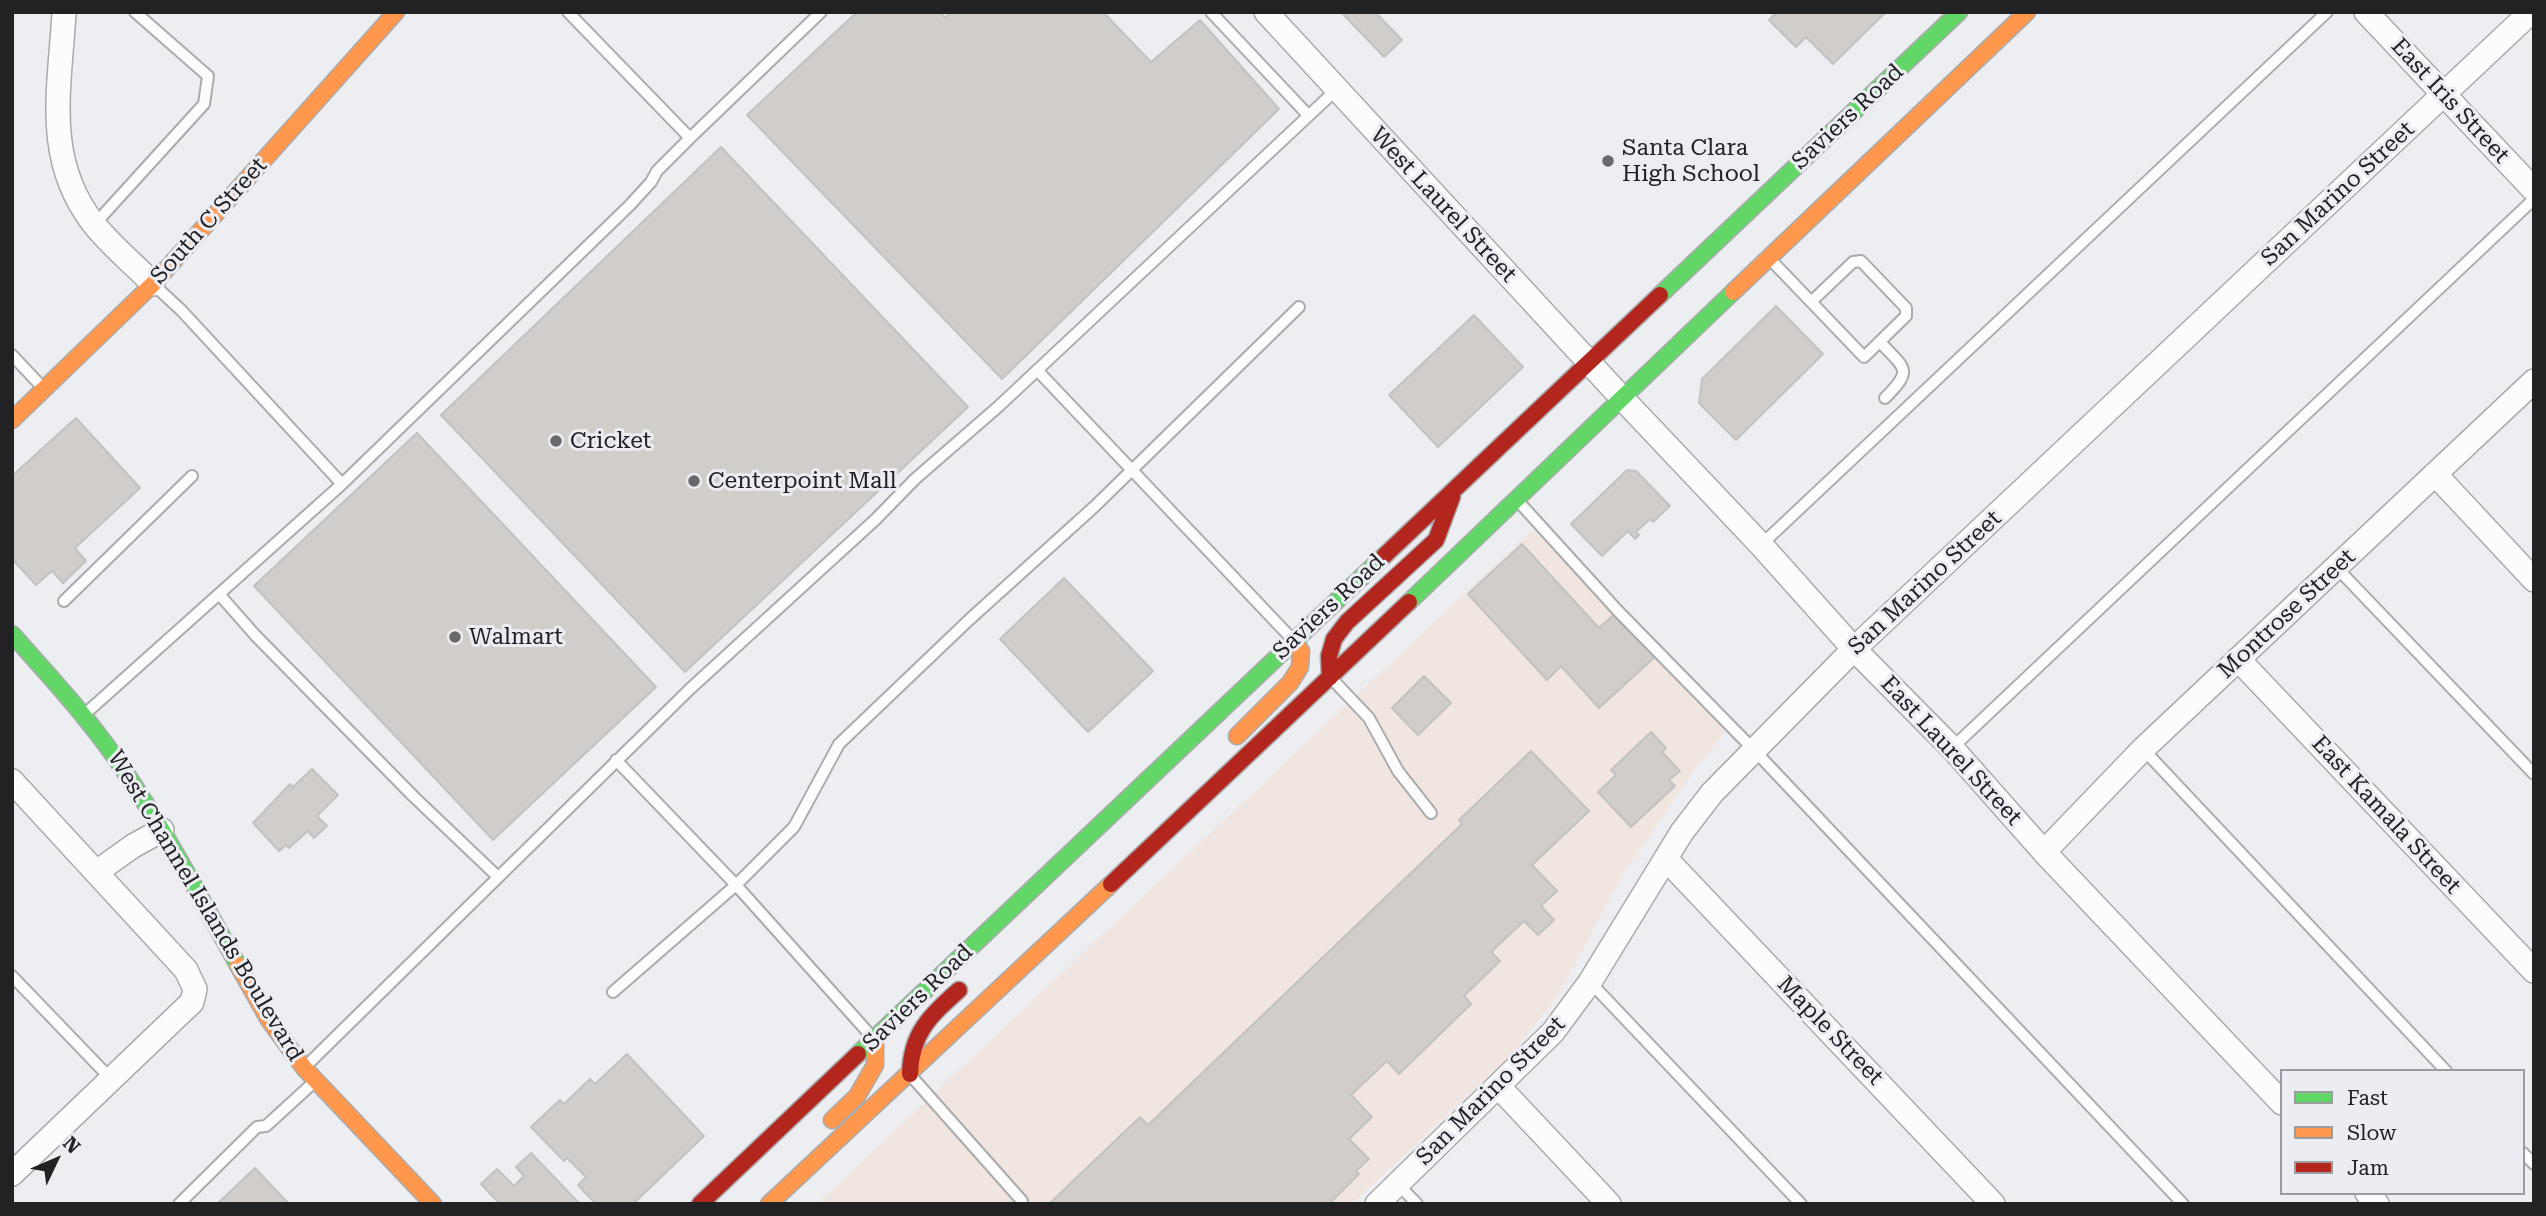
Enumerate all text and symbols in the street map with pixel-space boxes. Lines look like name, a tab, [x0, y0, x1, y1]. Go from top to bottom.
street label: East Iris Street	[2385, 33, 2515, 169]
street label: Saviers Road	[1787, 58, 1909, 176]
street label: San Marino Street	[2256, 116, 2420, 272]
street label: West Laurel Street	[1364, 122, 1522, 288]
place label: Santa Clara High School	[1622, 134, 1760, 188]
street label: South C Street	[145, 152, 273, 290]
marker: Santa Clara High School	[1600, 153, 1616, 169]
place label: Cricket	[570, 427, 651, 455]
marker: Cricket	[548, 433, 564, 449]
place label: Centerpoint Mall	[708, 467, 897, 495]
marker: Centerpoint Mall	[686, 473, 702, 489]
street label: San Marino Street	[1843, 505, 2007, 661]
street label: Montrose Street	[2213, 543, 2361, 685]
street label: Saviers Road	[1268, 548, 1390, 666]
place label: Walmart	[469, 623, 563, 651]
marker: Walmart	[447, 629, 463, 645]
street label: East Laurel Street	[1875, 671, 2027, 831]
street label: East Kamala Street	[2306, 730, 2466, 900]
street label: West Channel Islands Boulevard	[101, 746, 309, 1066]
street label: Saviers Road	[857, 939, 979, 1057]
street label: Maple Street	[1771, 971, 1889, 1091]
street label: San Marino Street	[1411, 1011, 1571, 1171]
legend	[2280, 1069, 2525, 1195]
text: Fast	[2347, 1086, 2388, 1110]
text: Slow	[2347, 1121, 2396, 1145]
north arrow	[21, 1125, 91, 1195]
text: N	[58, 1132, 85, 1158]
text: Jam	[2347, 1156, 2389, 1180]

